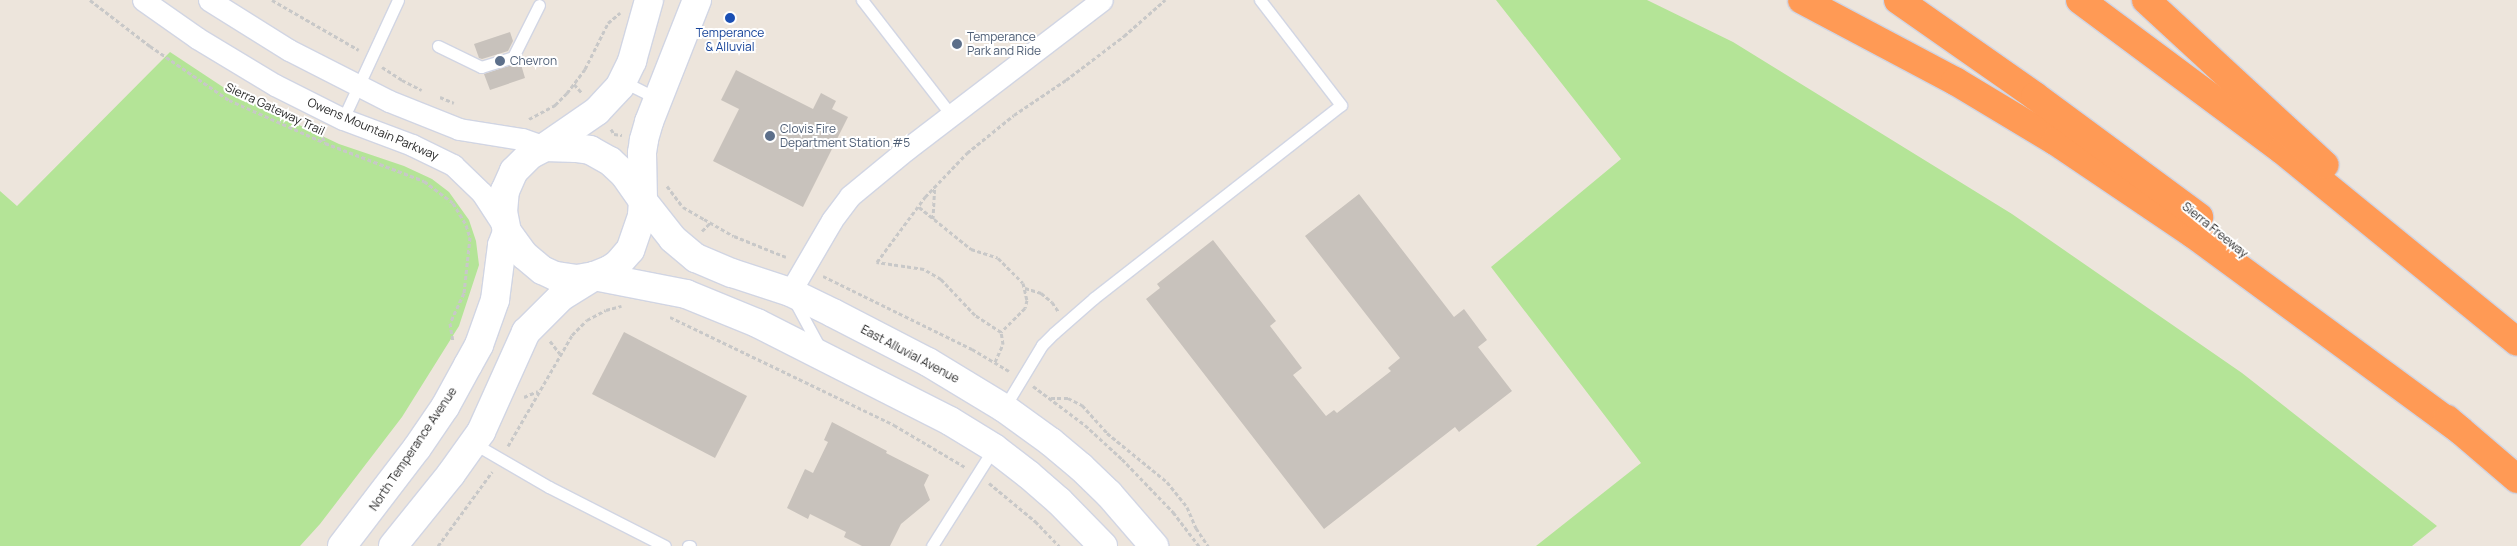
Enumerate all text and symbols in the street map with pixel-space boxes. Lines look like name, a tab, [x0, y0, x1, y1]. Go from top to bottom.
marker: Temperance & Alluvial	[724, 12, 736, 24]
place label: Temperance & Alluvial	[696, 26, 764, 54]
place label: Temperance Park and Ride	[967, 30, 1041, 58]
marker: Temperance Park and Ride	[951, 38, 963, 50]
place label: Chevron	[510, 54, 557, 68]
marker: Chevron	[494, 55, 506, 67]
street label: Sierra Gateway Trail	[223, 80, 327, 138]
street label: Owens Mountain Parkway	[305, 95, 441, 163]
place label: Clovis Fire Department Station #5	[780, 122, 910, 150]
marker: Clovis Fire Department Station #5	[764, 130, 776, 142]
street label: Sierra Freeway	[2179, 199, 2251, 261]
street label: East Alluvial Avenue	[858, 322, 962, 386]
street label: North Temperance Avenue	[366, 384, 460, 514]

